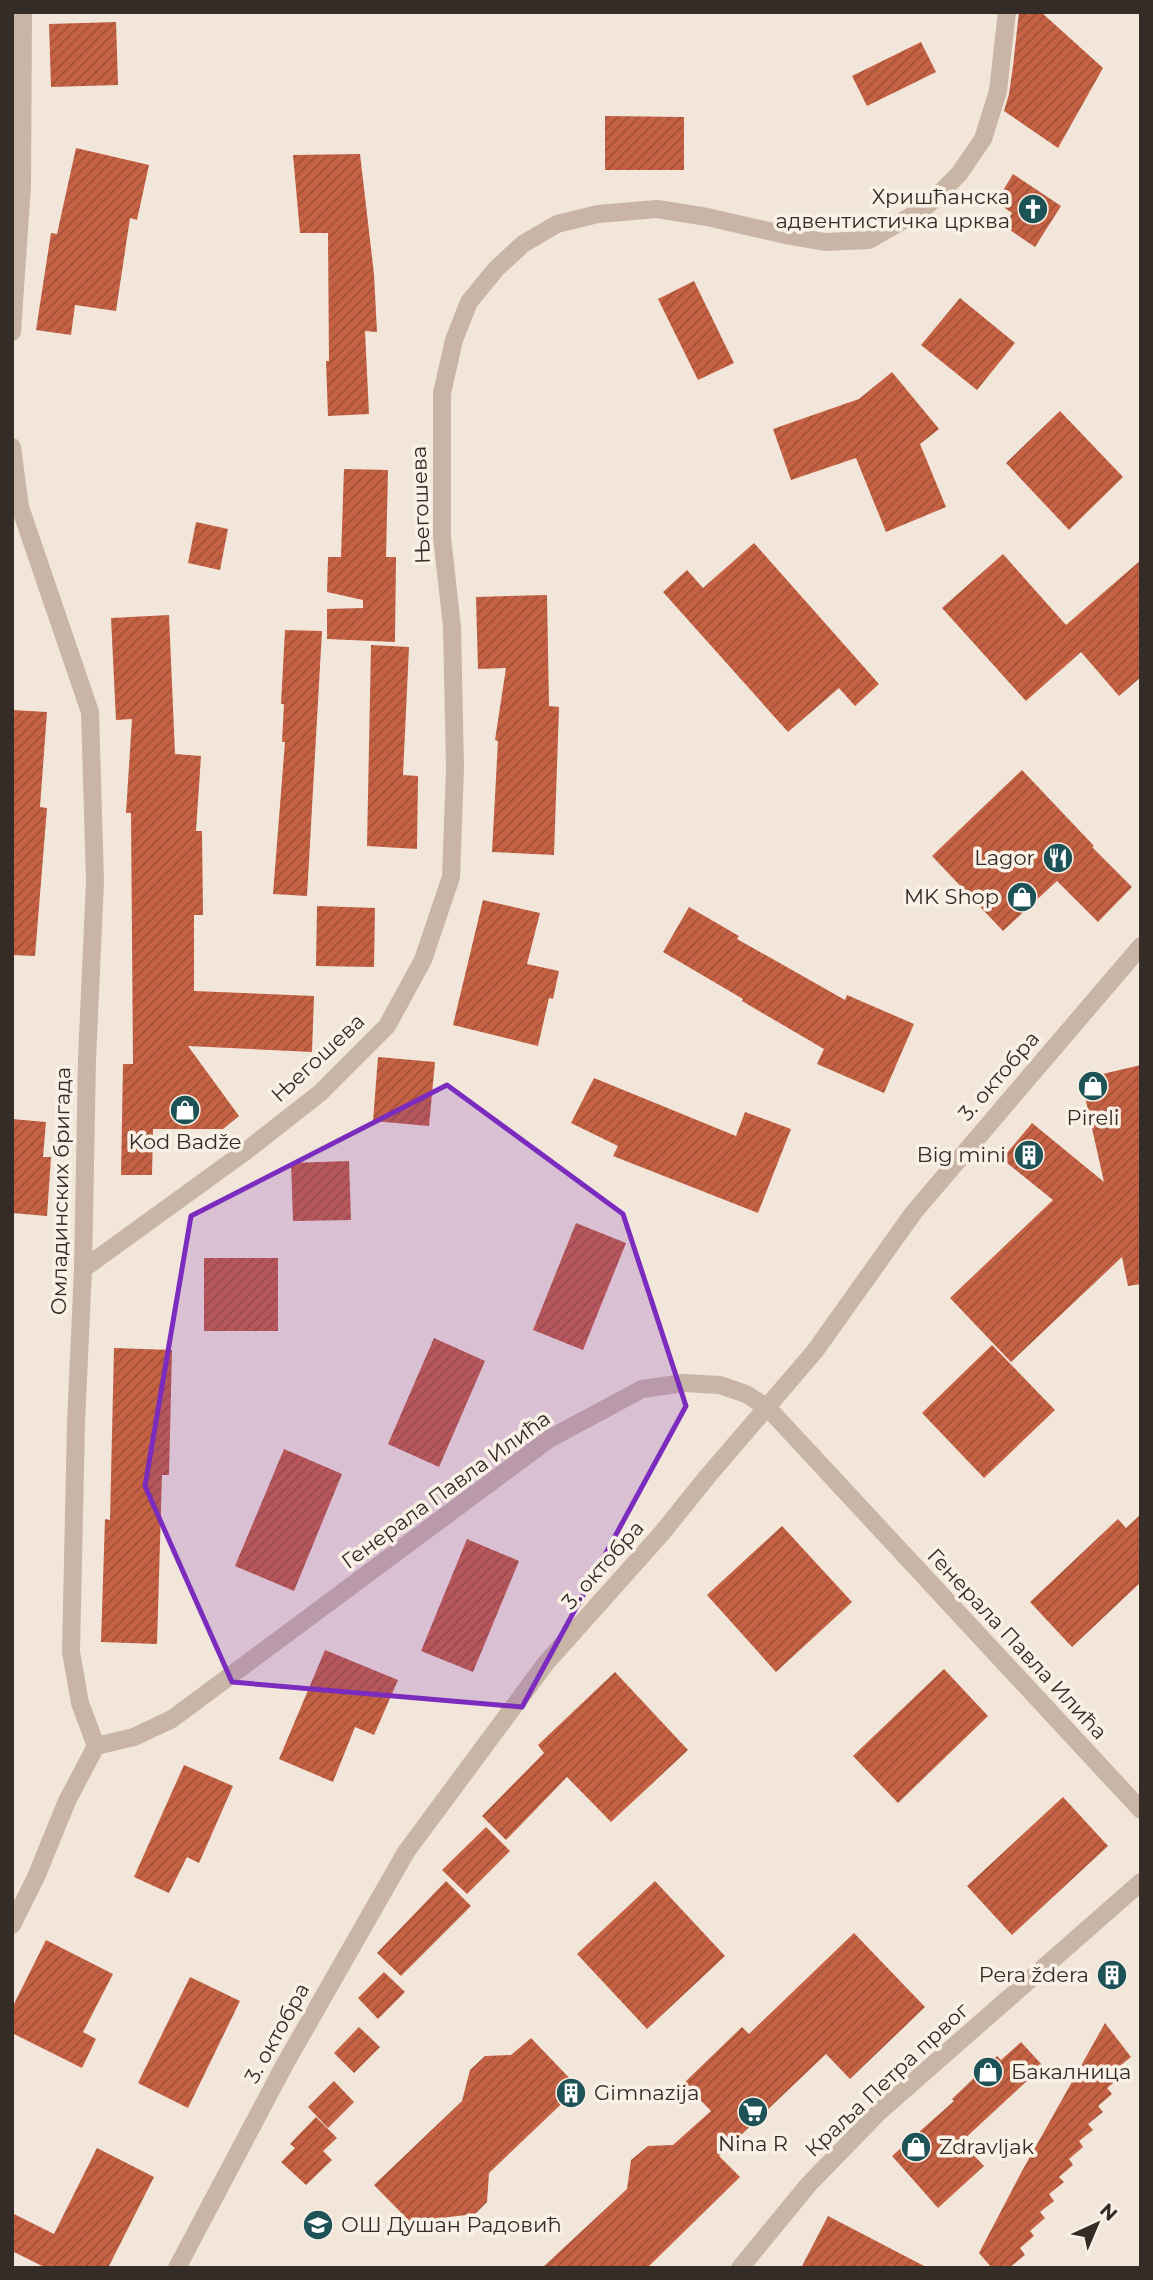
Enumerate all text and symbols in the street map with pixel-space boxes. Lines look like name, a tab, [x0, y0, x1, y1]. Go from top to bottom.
place label: Хришћанска адвентистичка црква	[775, 184, 1010, 233]
church icon: Хришћанска адвентистичка црква	[1016, 192, 1050, 226]
street label: Његошева	[406, 446, 435, 564]
restaurant icon: Lagor	[1041, 841, 1075, 875]
place label: Lagor	[974, 845, 1035, 870]
shop icon: MK Shop	[1005, 880, 1039, 914]
place label: MK Shop	[904, 884, 999, 909]
street label: Његошева	[266, 1008, 369, 1107]
street label: 3. октобра	[953, 1026, 1044, 1126]
street label: Омладинских бригада	[46, 1067, 75, 1315]
shop icon: Pireli	[1076, 1069, 1110, 1103]
shop icon: Kod Badže	[168, 1093, 202, 1127]
place label: Pireli	[1067, 1105, 1119, 1130]
place label: Kod Badže	[128, 1129, 242, 1154]
building icon: Big mini	[1012, 1138, 1046, 1172]
place label: Big mini	[917, 1142, 1006, 1167]
street label: Генерала Павла Илића	[336, 1405, 555, 1574]
street label: 3. октобра	[556, 1515, 649, 1614]
street label: Генерала Павла Илића	[922, 1543, 1112, 1744]
building icon: Pera ždera	[1095, 1958, 1129, 1992]
place label: Pera ždera	[979, 1962, 1089, 1987]
street label: 3. октобра	[239, 1978, 314, 2087]
street label: Краља Петра првог	[800, 1997, 974, 2162]
shop icon: Бакалница	[971, 2055, 1005, 2089]
place label: Бакалница	[1011, 2059, 1131, 2084]
building icon: Gimnazija	[554, 2076, 588, 2110]
place label: Gimnazija	[594, 2080, 699, 2105]
supermarket icon: Nina R	[736, 2095, 770, 2129]
shop icon: Zdravljak	[899, 2130, 933, 2164]
place label: Nina R	[718, 2131, 788, 2156]
place label: Zdravljak	[939, 2134, 1035, 2159]
north arrow	[1062, 2189, 1132, 2259]
text: N	[1095, 2199, 1122, 2226]
school or university icon: ОШ Душан Радовић	[301, 2208, 335, 2242]
place label: ОШ Душан Радовић	[341, 2212, 562, 2237]

